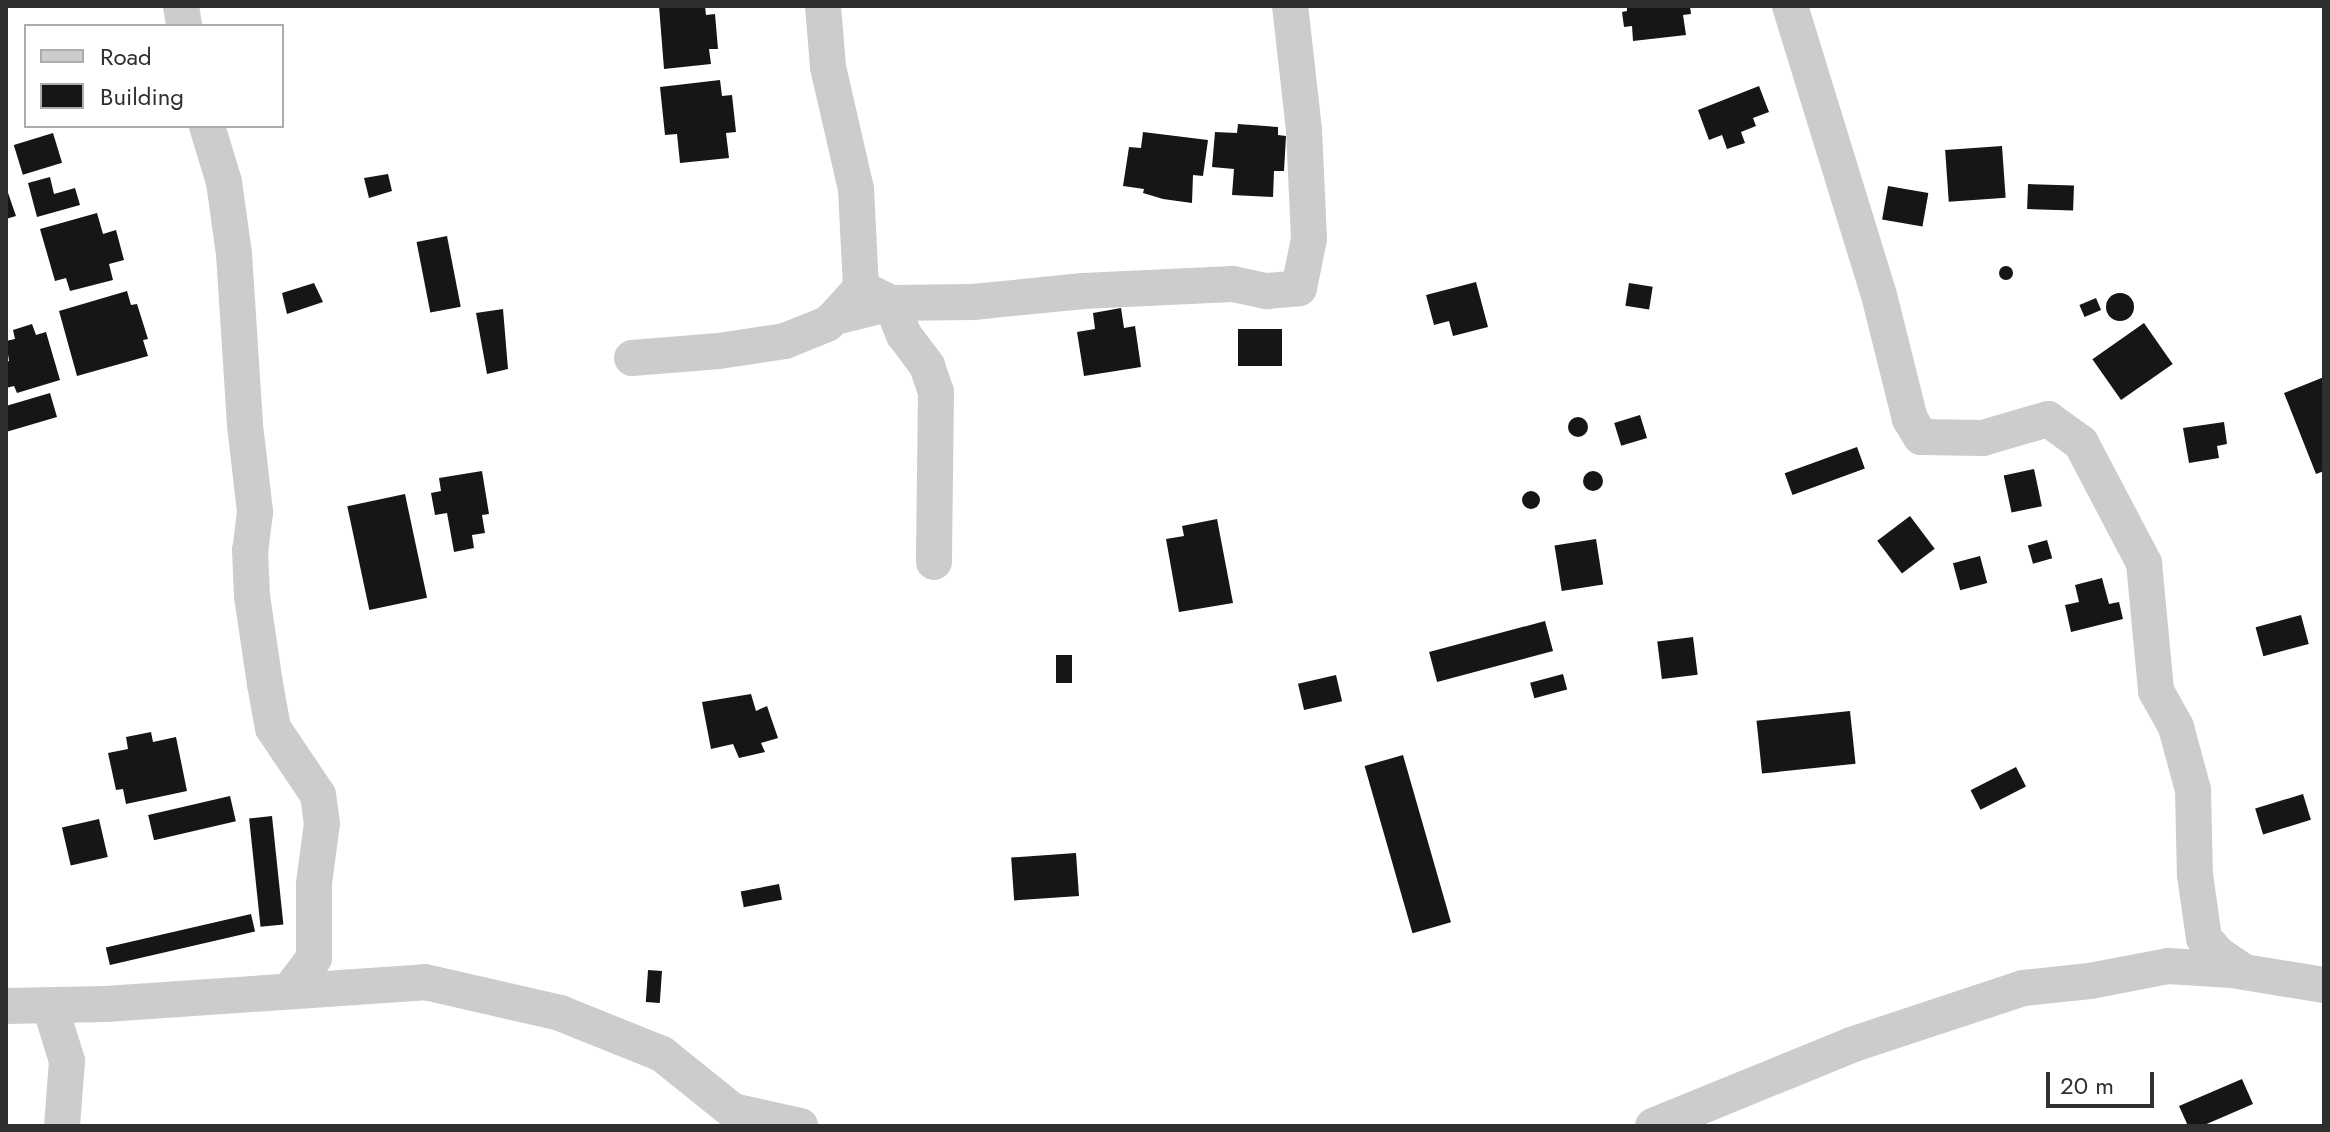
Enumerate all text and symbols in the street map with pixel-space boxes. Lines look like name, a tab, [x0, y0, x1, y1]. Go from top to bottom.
legend	[24, 24, 284, 128]
text: Road	[100, 39, 152, 74]
text: Building	[100, 79, 184, 114]
scale bar	[2050, 1056, 2158, 1106]
text: 20 m	[2060, 1068, 2114, 1103]

